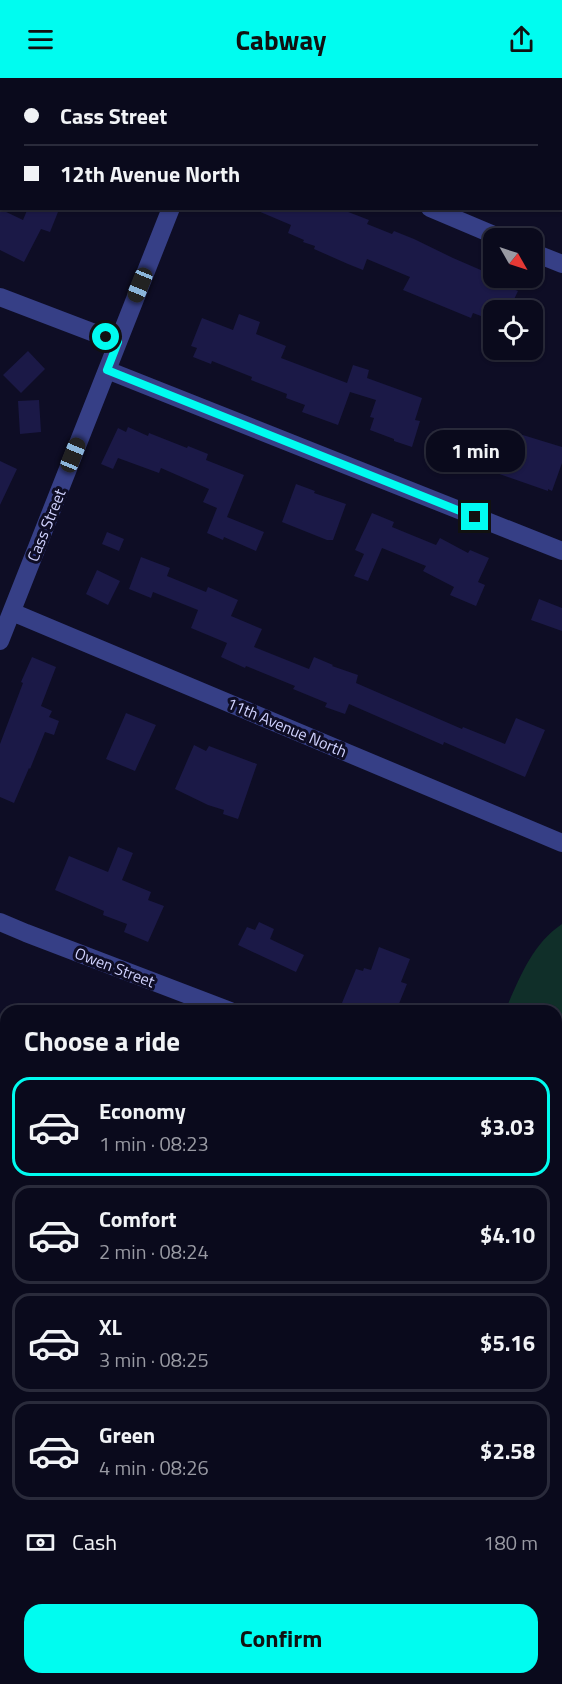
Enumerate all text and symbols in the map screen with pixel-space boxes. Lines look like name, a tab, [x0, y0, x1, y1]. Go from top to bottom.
text: Cabway	[235, 19, 327, 60]
icon: menu	[24, 23, 57, 56]
icon: share	[505, 23, 538, 56]
text: Cass Street	[60, 99, 167, 133]
text: 12th Avenue North	[60, 157, 240, 191]
north arrow	[483, 228, 543, 288]
map controls	[483, 228, 543, 360]
car	[125, 265, 155, 305]
button: locate	[483, 300, 543, 360]
route start	[92, 323, 119, 350]
callout: 1 min	[426, 430, 524, 472]
car	[58, 435, 88, 475]
text: 1 min	[451, 435, 500, 466]
street label: Cass Street	[21, 485, 72, 565]
route end	[461, 503, 488, 530]
street label: 11th Avenue North	[223, 691, 351, 763]
street label: Owen Street	[71, 941, 159, 993]
text: Choose a ride	[24, 1020, 180, 1061]
text: Economy	[99, 1094, 186, 1128]
icon: car	[27, 1100, 81, 1154]
text: $3.03	[480, 1110, 535, 1144]
text: 1 min · 08:23	[99, 1128, 209, 1159]
text: Comfort	[99, 1202, 177, 1236]
icon: car	[27, 1208, 81, 1262]
text: $4.10	[480, 1218, 535, 1252]
text: 2 min · 08:24	[99, 1236, 209, 1267]
text: XL	[99, 1310, 122, 1344]
icon: car	[27, 1316, 81, 1370]
text: $5.16	[480, 1326, 535, 1360]
text: 3 min · 08:25	[99, 1344, 209, 1375]
text: Green	[99, 1418, 155, 1452]
icon: car	[27, 1424, 81, 1478]
text: $2.58	[480, 1434, 535, 1468]
text: 4 min · 08:26	[99, 1452, 209, 1483]
text: Cash	[72, 1525, 117, 1559]
icon: cash	[24, 1526, 57, 1559]
text: 180 m	[483, 1527, 538, 1558]
button: Confirm	[24, 1604, 538, 1673]

